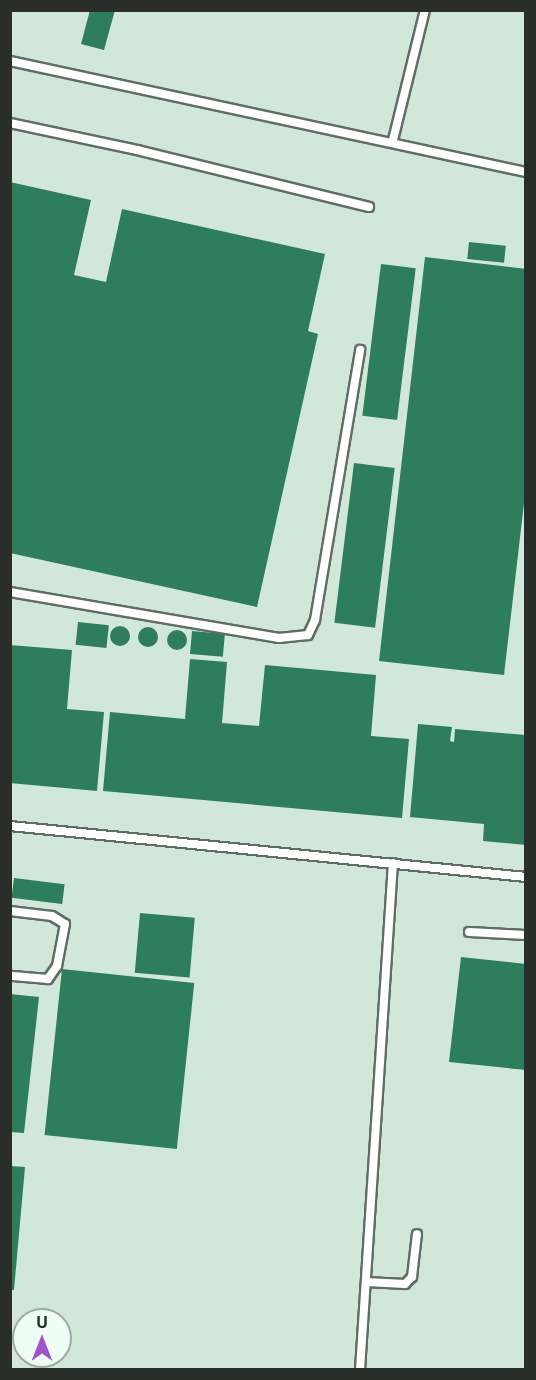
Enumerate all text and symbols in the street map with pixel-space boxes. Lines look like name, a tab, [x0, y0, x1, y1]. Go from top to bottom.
north arrow	[12, 1308, 72, 1368]
text: U	[36, 1311, 48, 1333]

